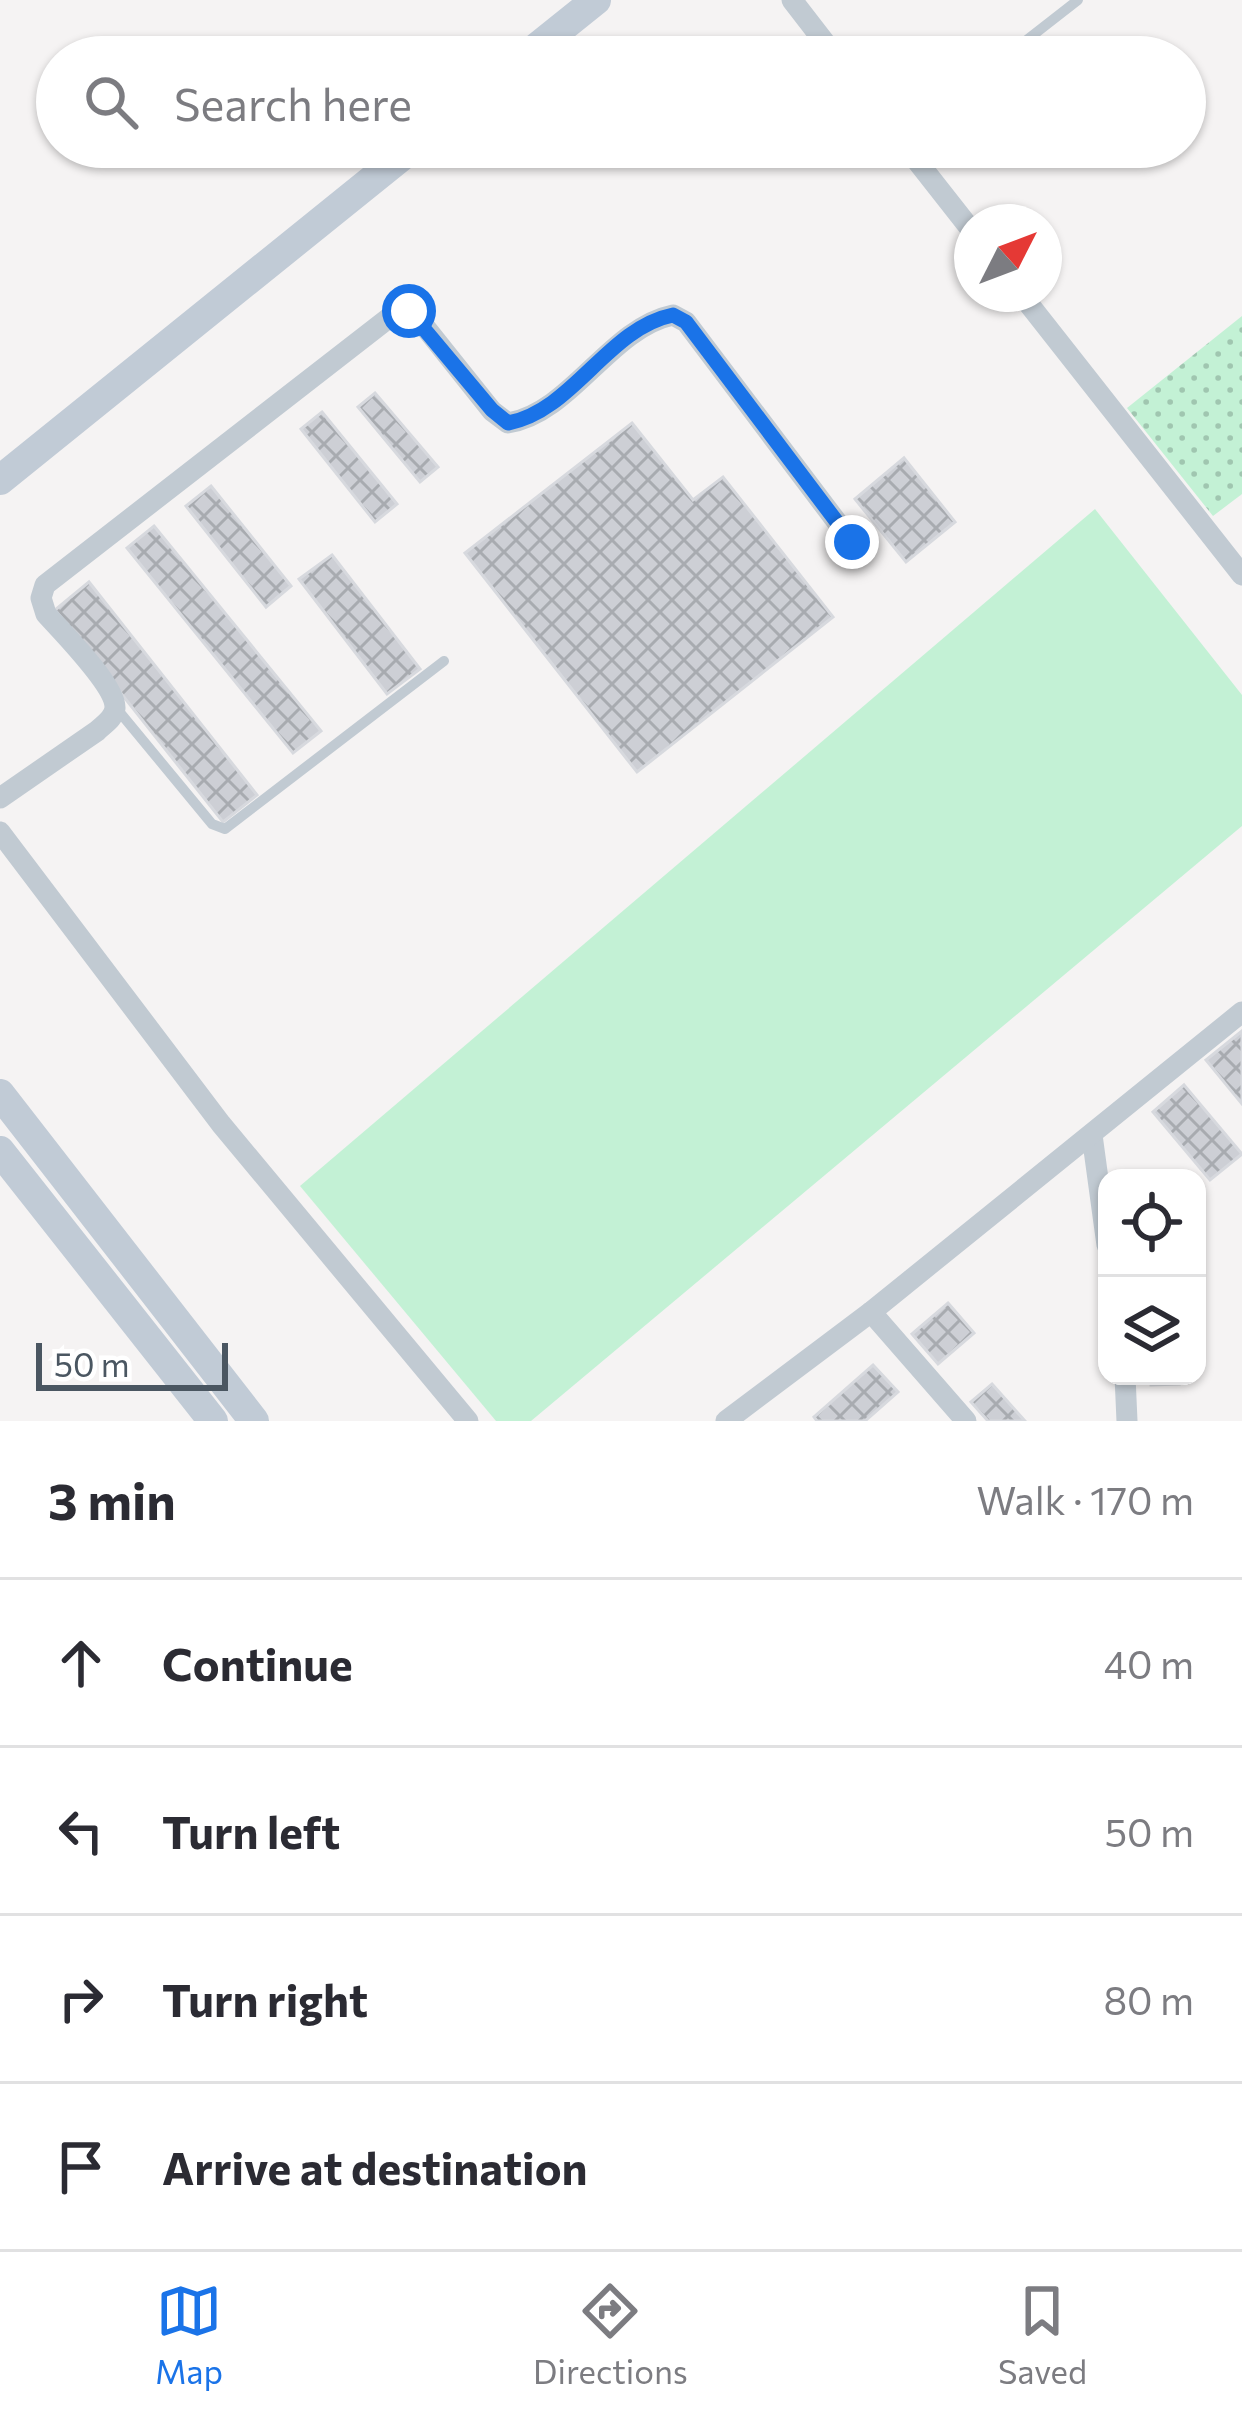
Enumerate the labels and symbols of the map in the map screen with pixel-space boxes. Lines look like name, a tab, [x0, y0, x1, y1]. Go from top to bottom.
north arrow	[954, 204, 1062, 312]
route start	[382, 284, 436, 338]
route end	[825, 515, 879, 569]
scale bar	[36, 1337, 228, 1390]

